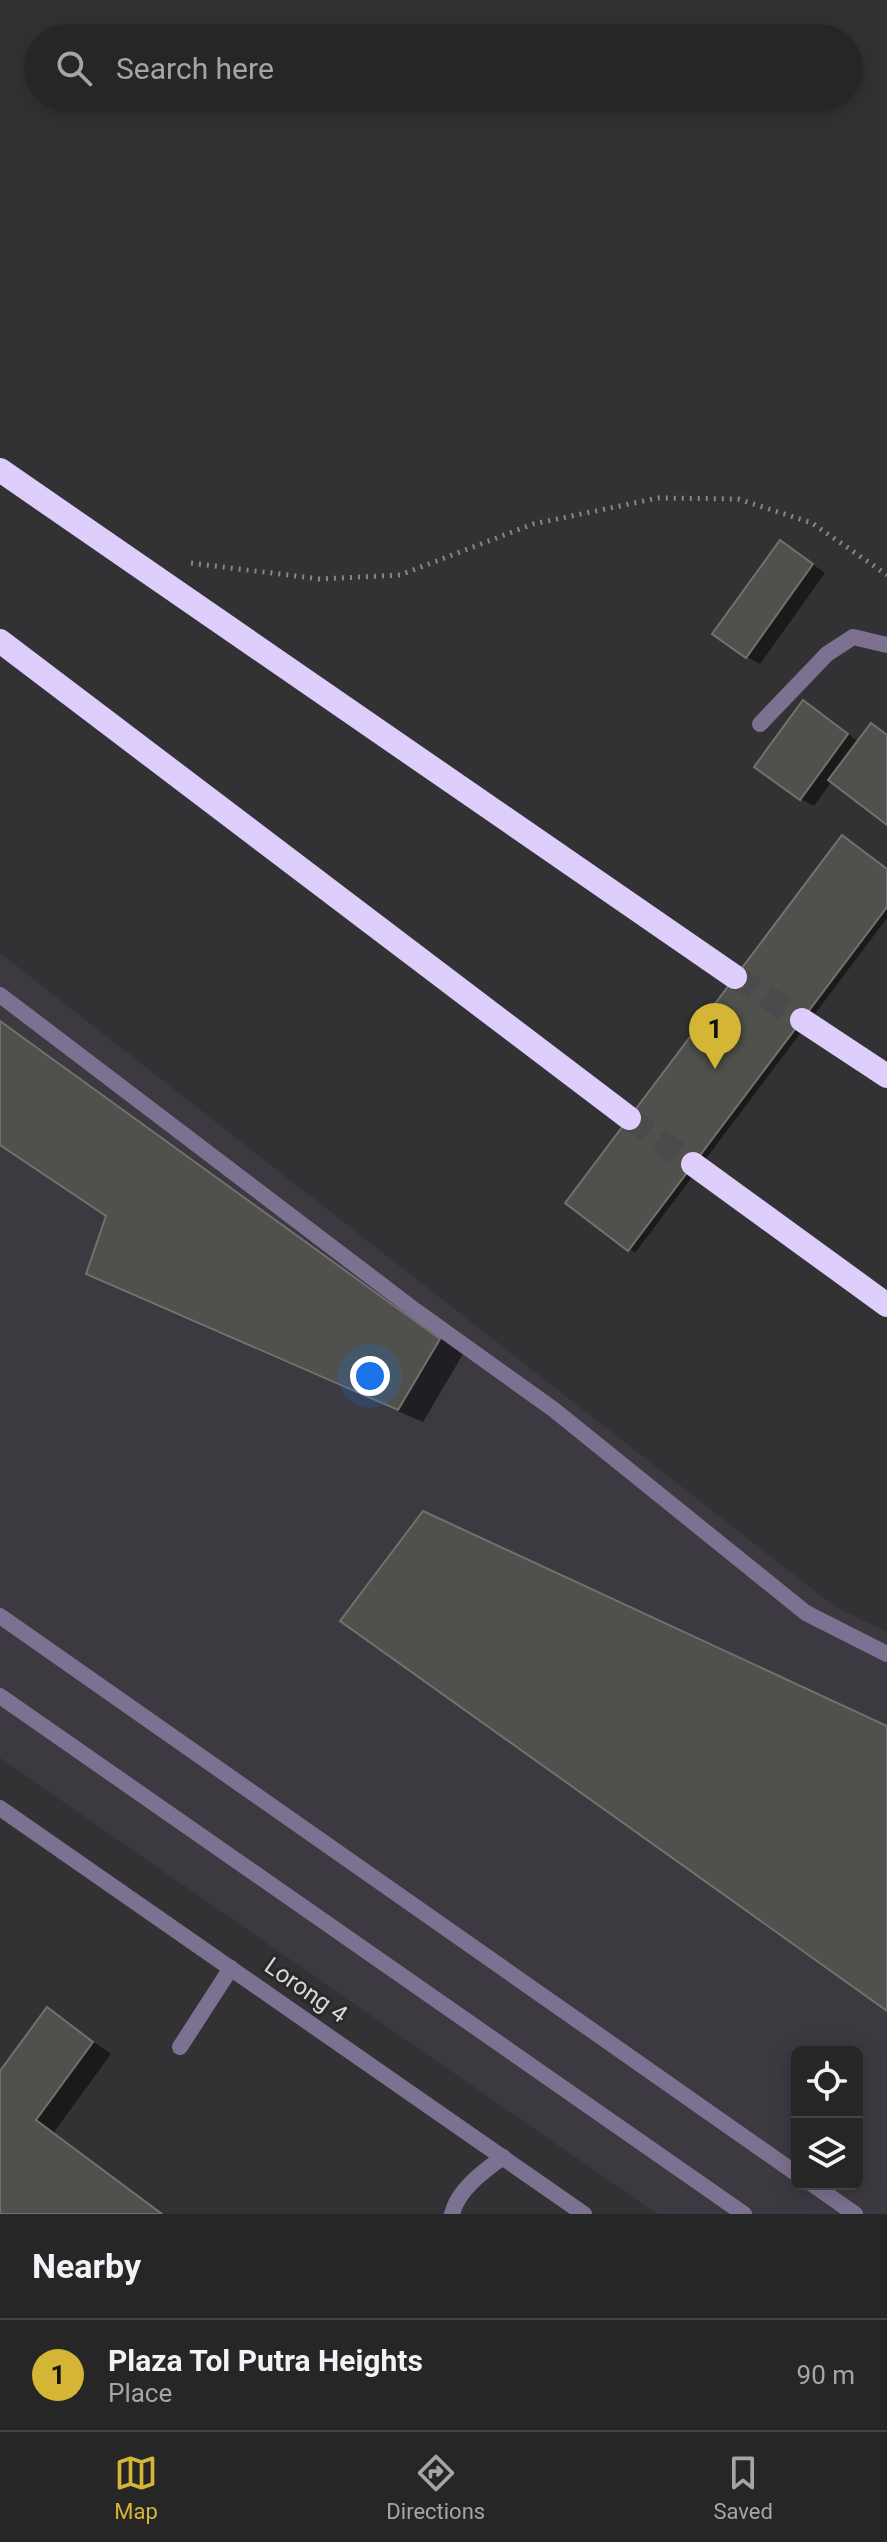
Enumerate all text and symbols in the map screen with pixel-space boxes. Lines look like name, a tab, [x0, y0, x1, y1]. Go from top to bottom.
search box	[24, 24, 863, 112]
icon: search	[52, 46, 96, 90]
text: Search here	[116, 51, 274, 86]
pin: 1	[689, 1003, 741, 1069]
your location	[350, 1356, 390, 1396]
street label: Lorong 4	[259, 1951, 353, 2029]
map controls	[791, 2046, 863, 2190]
button: locate	[791, 2046, 863, 2118]
button: layers	[791, 2118, 863, 2190]
text: Nearby	[32, 2246, 141, 2286]
text: Plaza Tol Putra Heights	[108, 2343, 423, 2378]
text: 1	[51, 2360, 65, 2390]
text: 90 m	[797, 2360, 855, 2390]
text: Place	[108, 2378, 172, 2408]
tab: Map	[114, 2451, 158, 2524]
tab: Directions	[386, 2451, 485, 2524]
tab: Saved	[713, 2451, 773, 2524]

